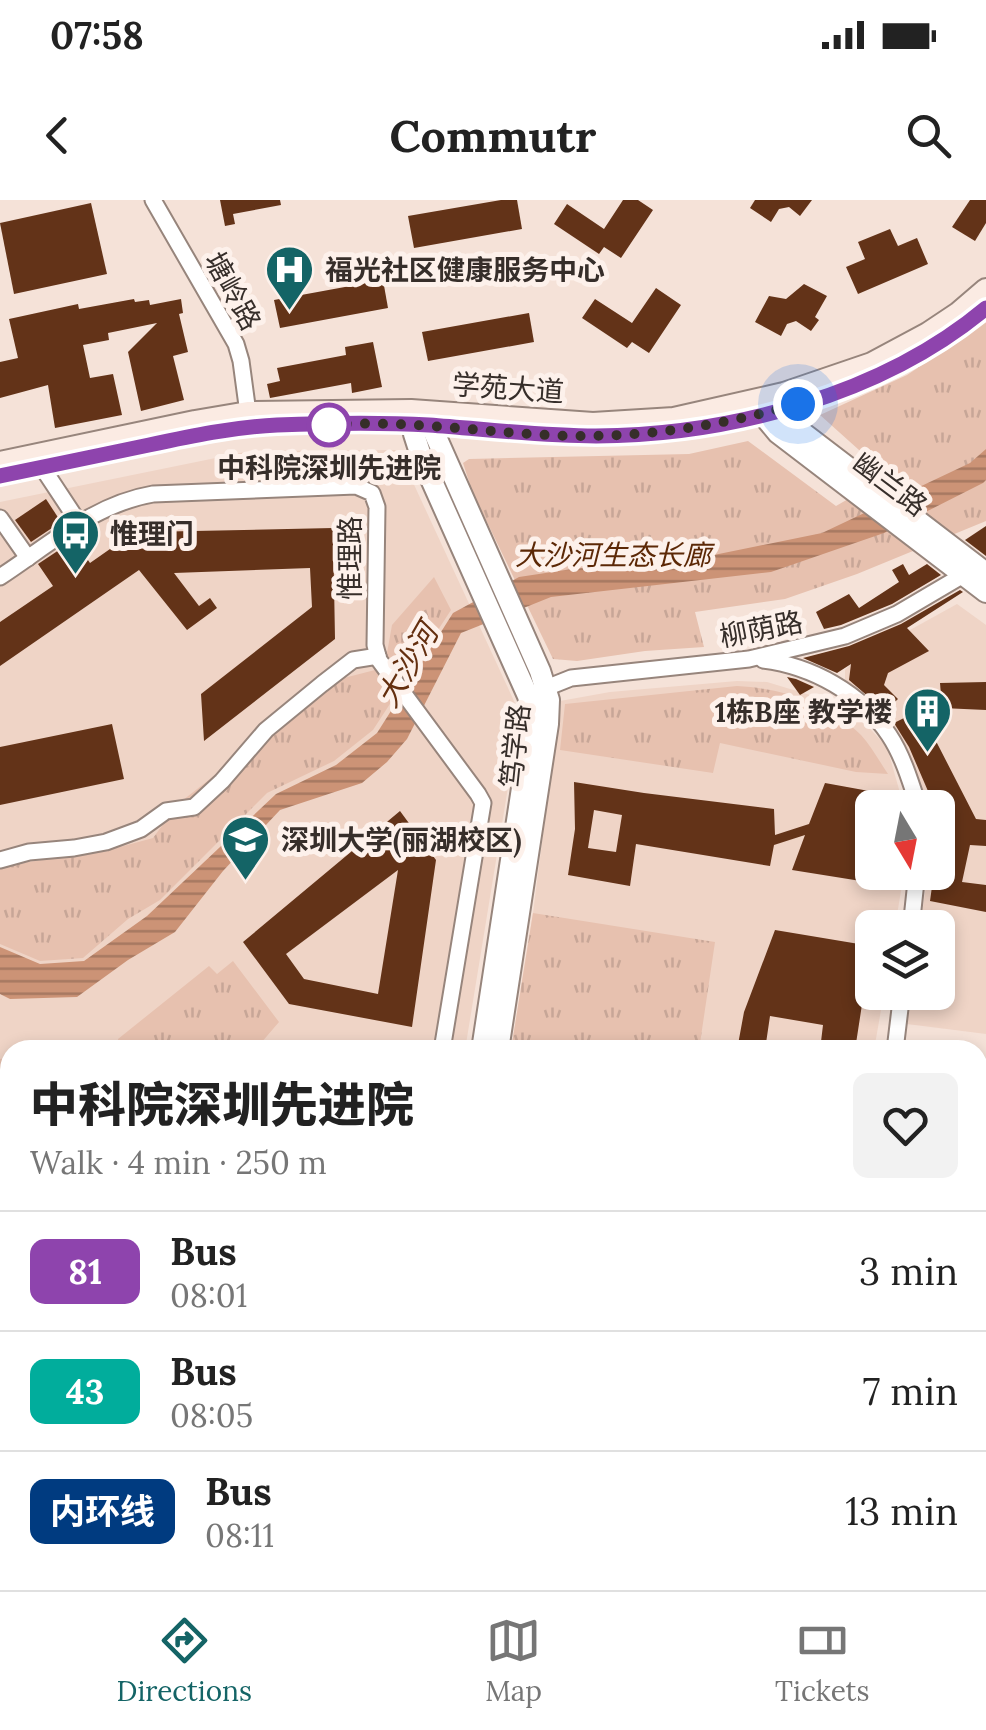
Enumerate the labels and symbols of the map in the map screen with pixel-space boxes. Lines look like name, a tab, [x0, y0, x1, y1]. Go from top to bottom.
hospital icon: 福光社区健康服务中心	[264, 244, 316, 312]
street label: 塘岭路	[197, 246, 269, 336]
place label: 福光社区健康服务中心	[325, 252, 605, 288]
street label: 学苑大道	[451, 366, 565, 410]
your location	[773, 379, 823, 429]
marker: 中科院深圳先进院	[308, 404, 350, 446]
street label: 幽兰路	[846, 444, 934, 524]
place label: 中科院深圳先进院	[217, 450, 441, 486]
bus stop icon: 惟理门	[49, 508, 101, 576]
place label: 惟理门	[110, 516, 194, 552]
street label: 惟理路	[332, 516, 368, 600]
park label: 大沙河生态长廊	[515, 537, 715, 573]
street label: 柳荫路	[716, 603, 806, 655]
water label: 大沙河	[368, 612, 448, 713]
building icon: 1栋B座 教学楼	[901, 686, 953, 754]
place label: 1栋B座 教学楼	[715, 694, 892, 730]
street label: 笃学路	[493, 702, 537, 790]
north arrow	[855, 790, 955, 890]
school or university icon: 深圳大学(丽湖校区)	[220, 814, 272, 882]
place label: 深圳大学(丽湖校区)	[281, 822, 522, 858]

